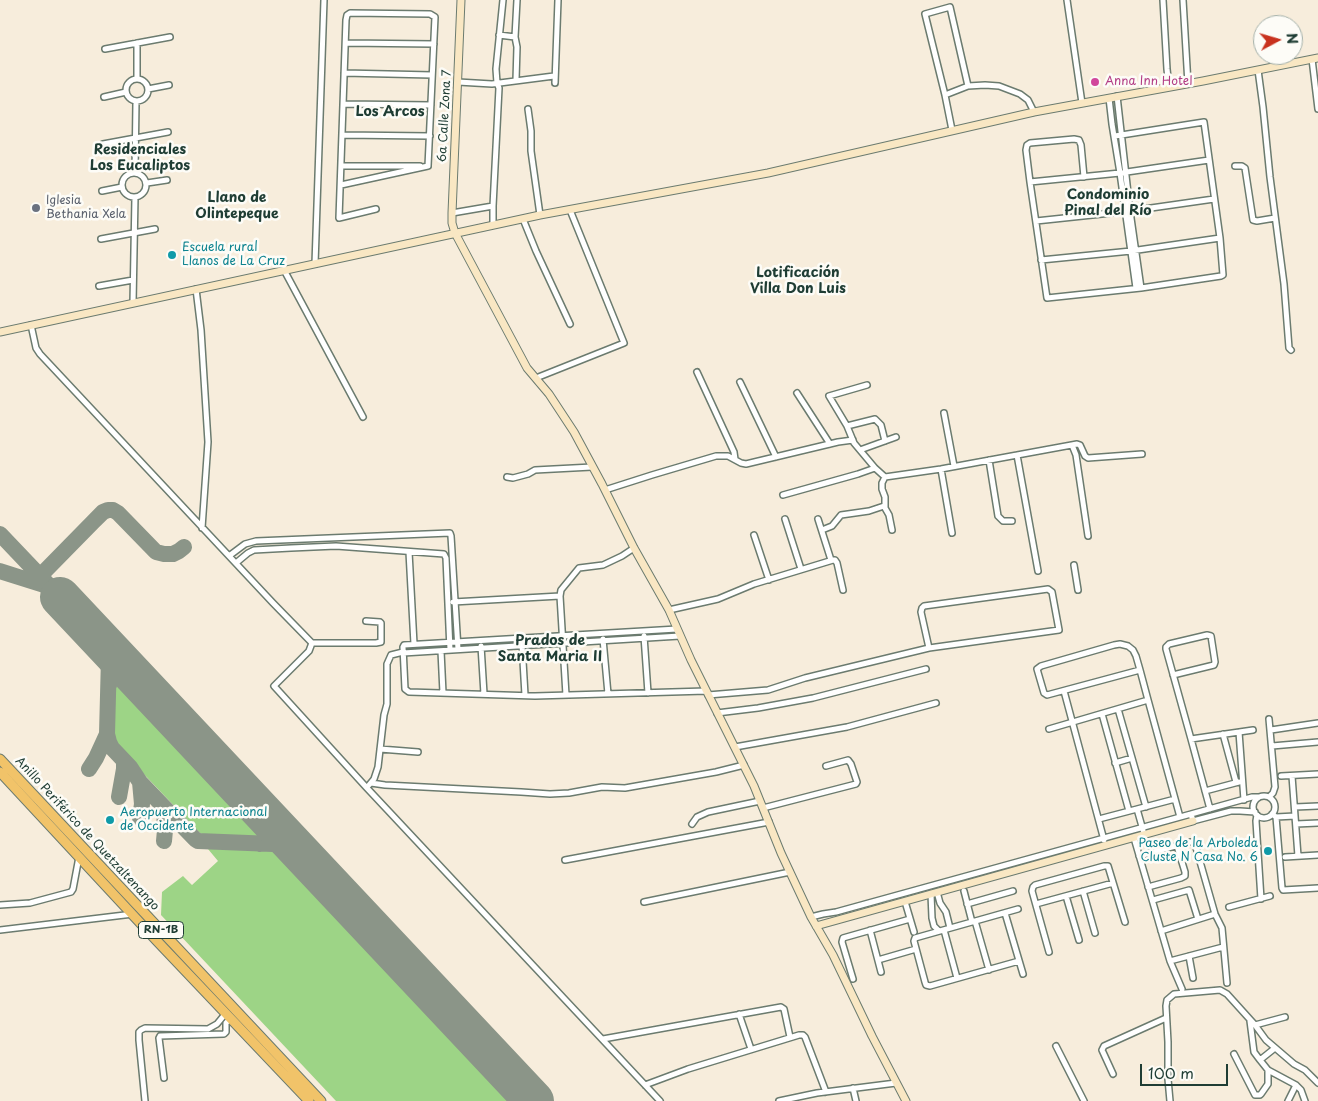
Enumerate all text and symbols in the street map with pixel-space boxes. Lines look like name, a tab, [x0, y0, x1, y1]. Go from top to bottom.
north arrow	[1253, 15, 1303, 65]
text: N	[1281, 32, 1303, 45]
street label: 6a Calle Zona 7	[435, 69, 455, 163]
place label: Anna Inn Hotel	[1105, 75, 1192, 89]
marker: Anna Inn Hotel	[1089, 76, 1101, 88]
district label: Los Arcos	[355, 104, 425, 120]
district label: Residenciales Los Eucaliptos	[90, 142, 190, 174]
district label: Condominio Pinal del Río	[1064, 187, 1152, 220]
district label: Llano de Olintepeque	[195, 190, 279, 222]
place label: Iglesia Bethania Xela	[46, 194, 126, 222]
marker: Iglesia Bethania Xela	[30, 202, 42, 214]
place label: Escuela rural Llanos de La Cruz	[182, 241, 285, 269]
marker: Escuela rural Llanos de La Cruz	[166, 249, 178, 261]
district label: Lotificación Villa Don Luis	[750, 265, 846, 298]
district label: Prados de Santa Maria II	[498, 633, 602, 666]
street label: Anillo Periférico de Quetzaltenango	[12, 754, 162, 914]
place label: Aeropuerto Internacional de Occidente	[120, 806, 267, 834]
marker: Aeropuerto Internacional de Occidente	[104, 814, 116, 826]
place label: Paseo de la Arboleda Cluste N Casa No. 6	[1138, 837, 1258, 865]
marker: Paseo de la Arboleda Cluste N Casa No. 6	[1262, 845, 1274, 857]
road number: RN-1B	[138, 922, 184, 938]
scale bar	[1143, 1054, 1230, 1086]
text: 100 m	[1148, 1061, 1194, 1084]

